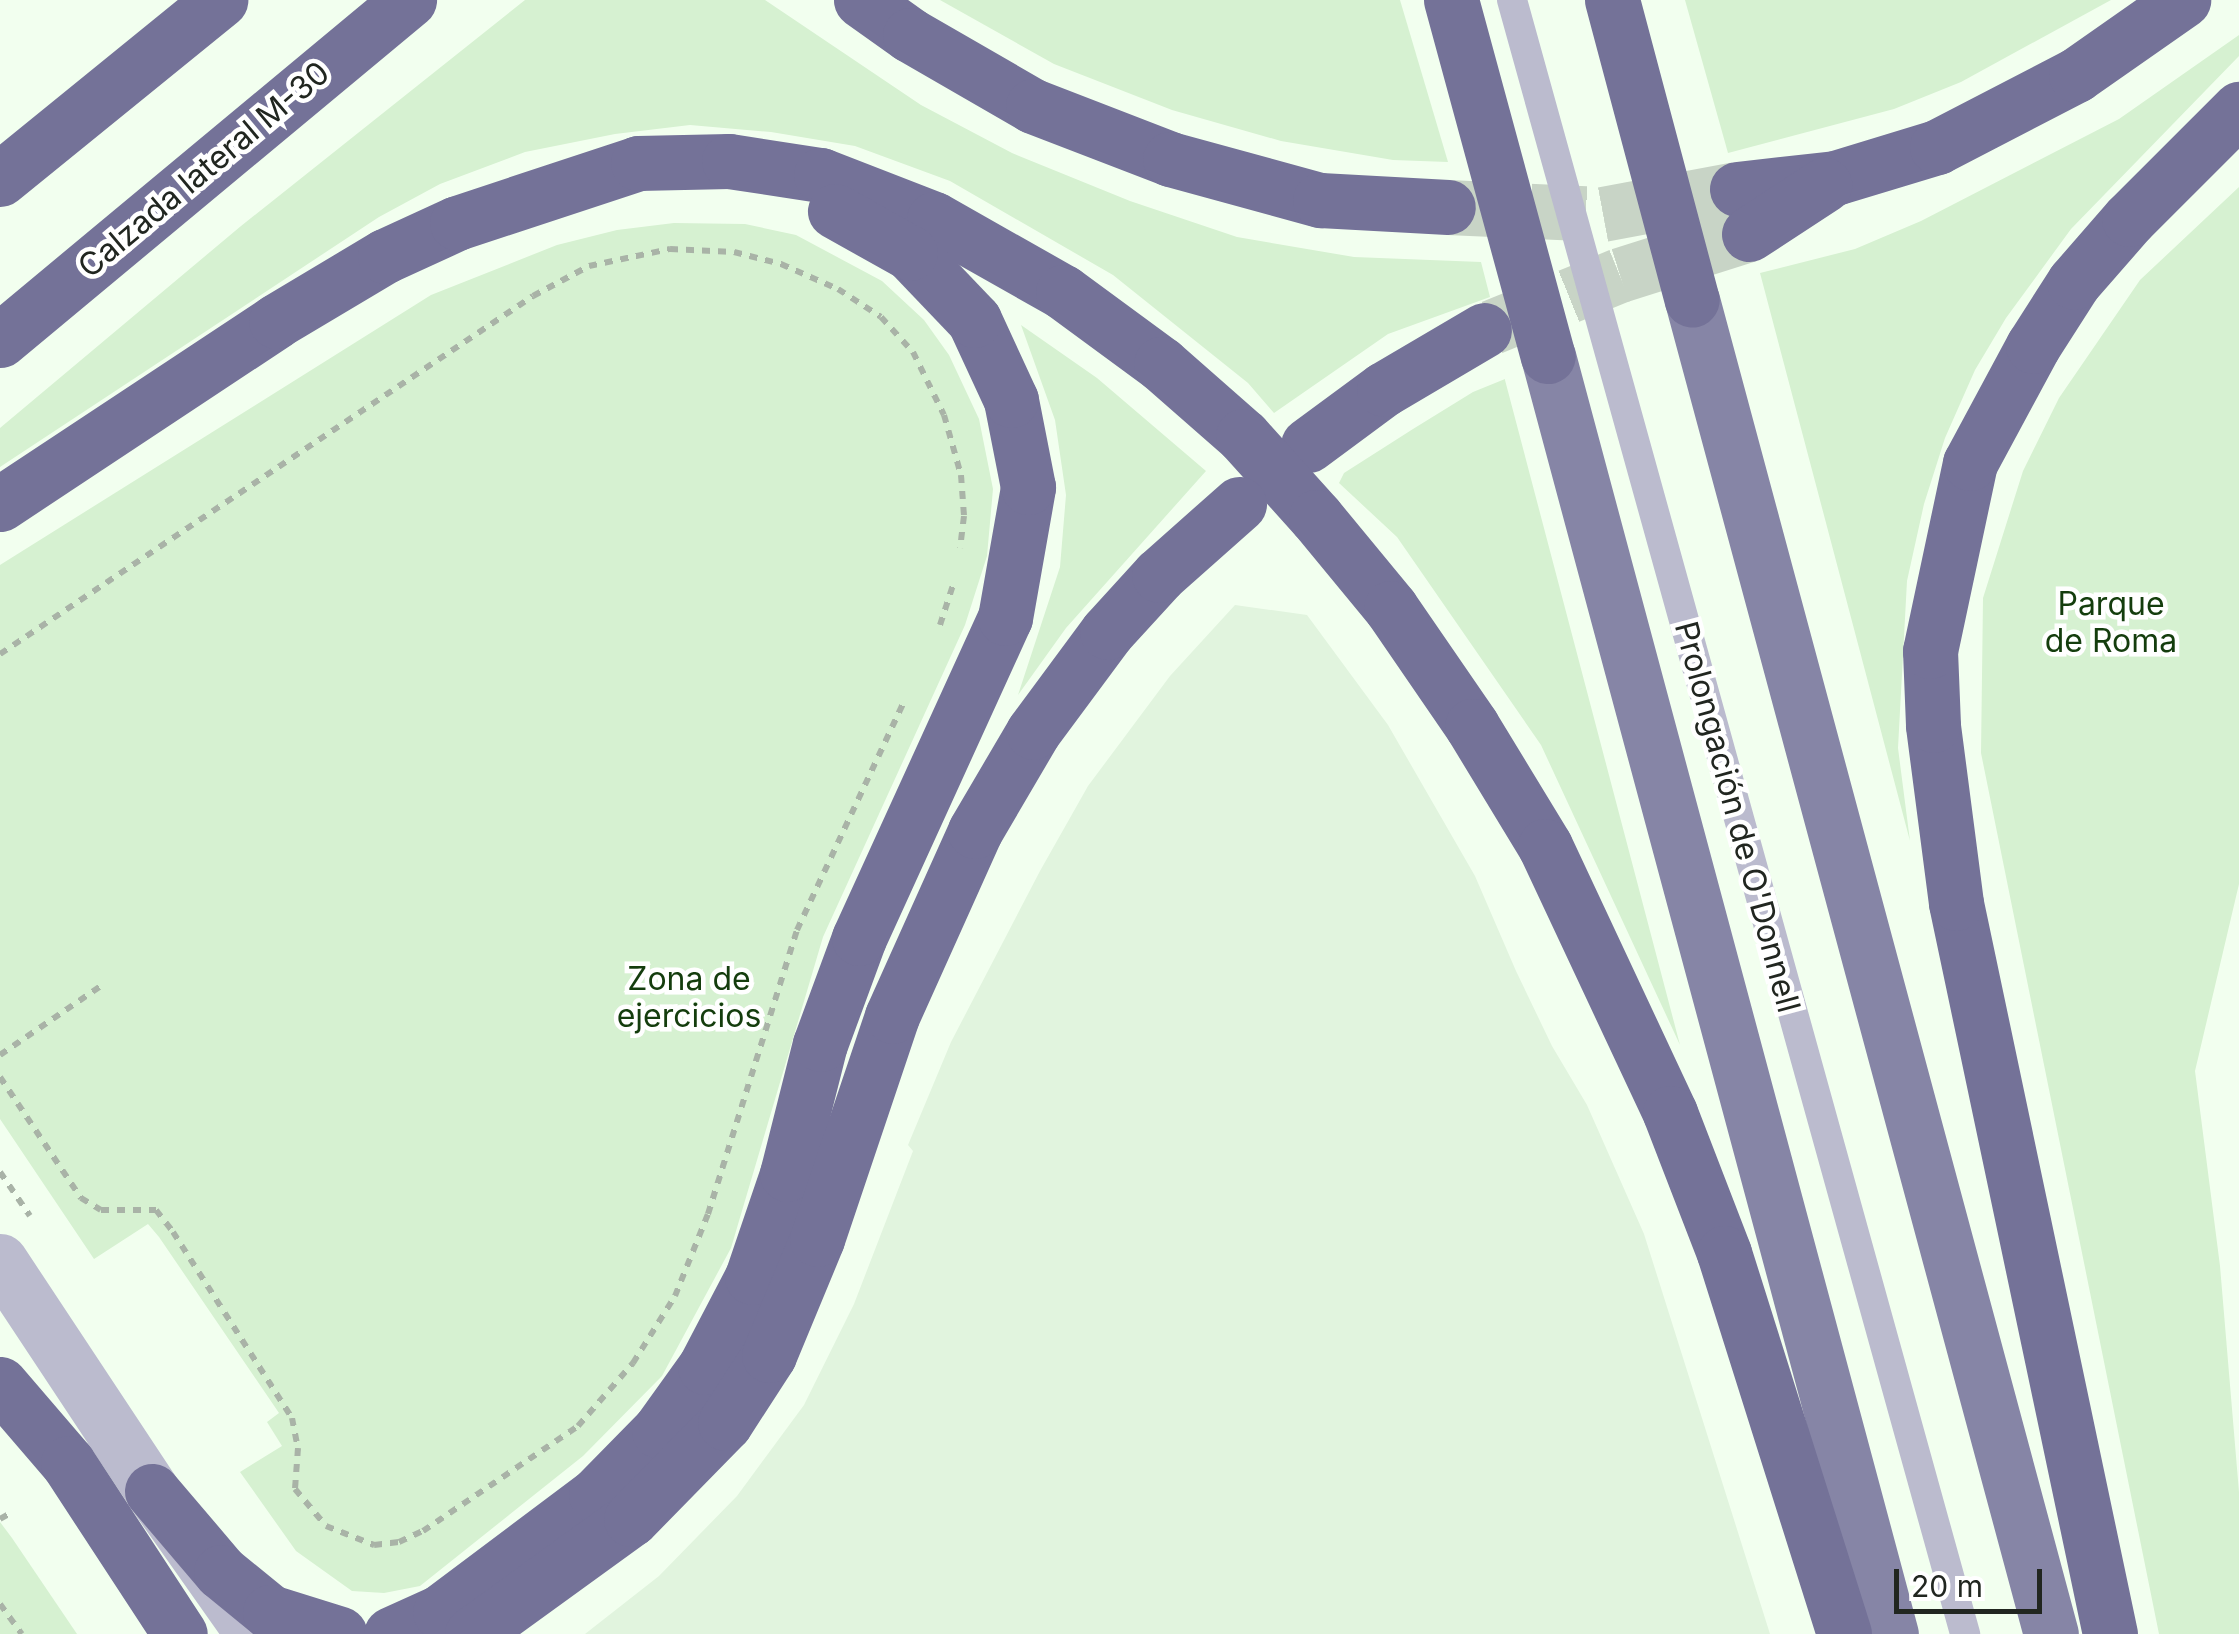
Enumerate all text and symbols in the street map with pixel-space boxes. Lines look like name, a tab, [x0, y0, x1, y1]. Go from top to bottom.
street label: Calzada lateral M-30	[71, 54, 337, 286]
park label: Parque de Roma	[2045, 586, 2177, 661]
street label: Prolongación de O'Donnell	[1666, 617, 1808, 1017]
park label: Zona de ejercicios	[617, 961, 761, 1036]
scale bar	[1899, 1549, 2046, 1611]
text: 20 m	[1911, 1568, 1983, 1604]

